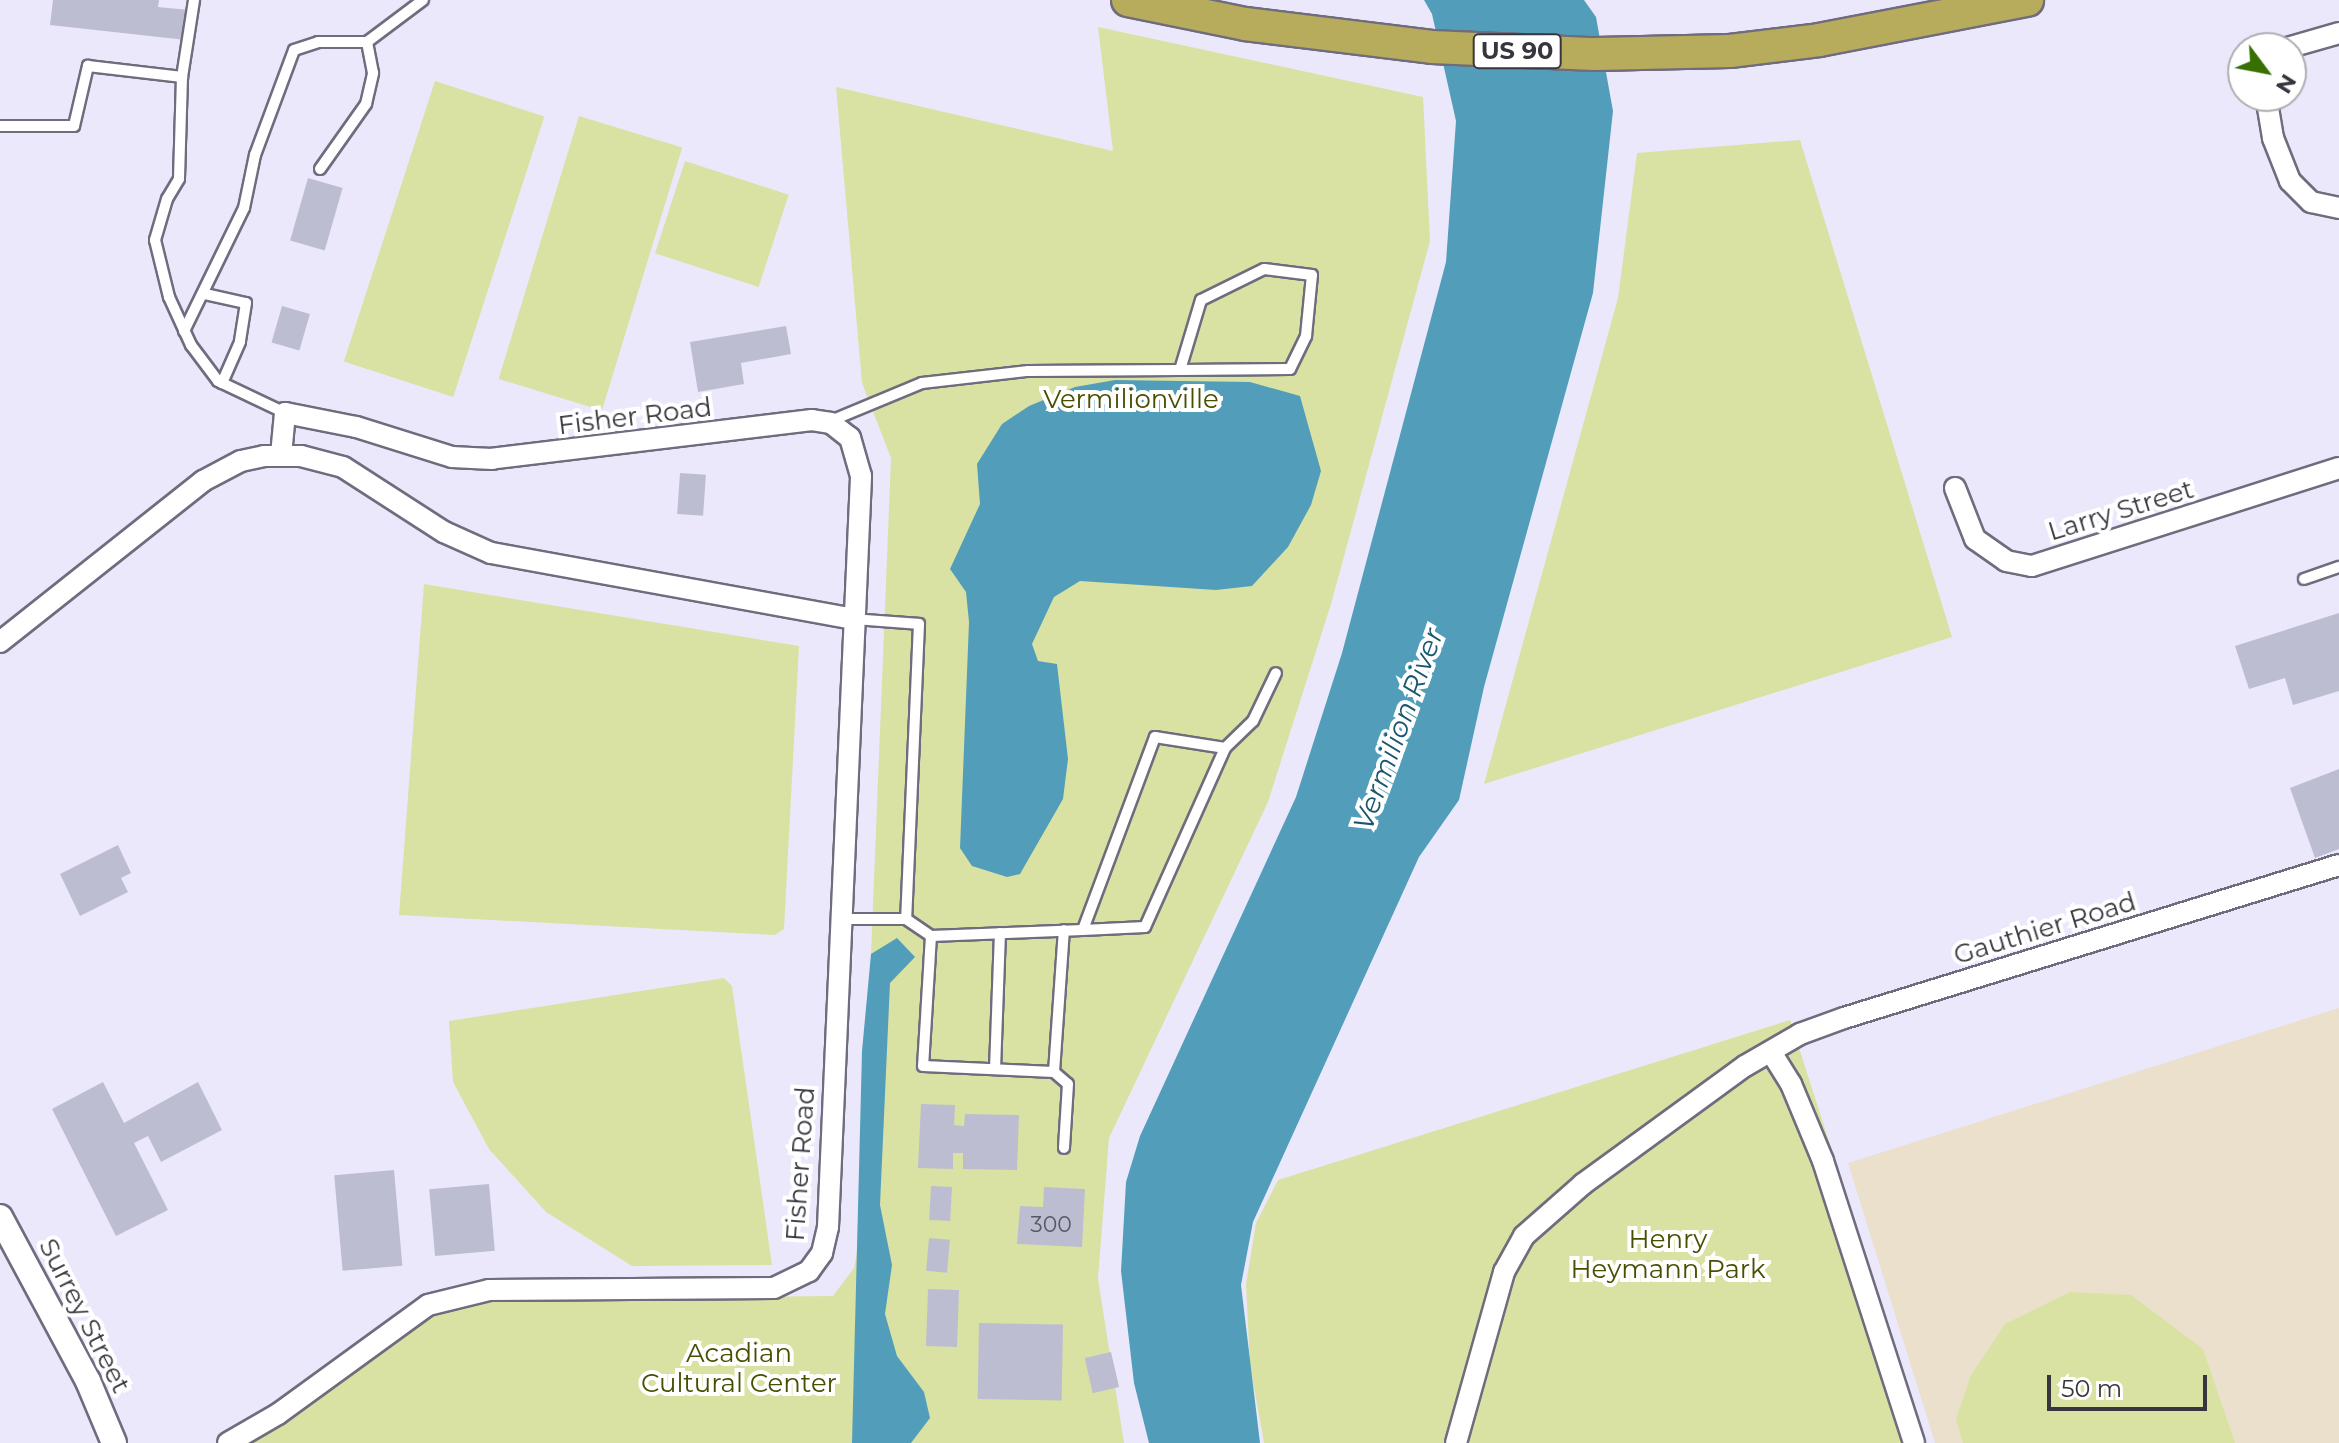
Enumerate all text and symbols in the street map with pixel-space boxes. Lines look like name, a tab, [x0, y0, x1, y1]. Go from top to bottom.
road number: US 90	[1471, 31, 1563, 71]
north arrow	[2227, 32, 2307, 112]
text: N	[2270, 69, 2302, 99]
park label: Vermilionville	[1043, 384, 1219, 416]
street label: Fisher Road	[556, 392, 714, 442]
street label: Larry Street	[2044, 474, 2198, 548]
water label: Vermilion River	[1346, 623, 1450, 835]
street label: Gauthier Road	[1950, 886, 2140, 972]
street label: Fisher Road	[780, 1086, 822, 1242]
house number: 300	[1030, 1212, 1072, 1238]
park label: Henry Heymann Park	[1570, 1224, 1766, 1286]
street label: Surrey Street	[32, 1234, 136, 1398]
park label: Acadian Cultural Center	[641, 1338, 837, 1400]
scale bar	[2051, 1359, 2211, 1409]
text: 50 m	[2061, 1374, 2122, 1403]

